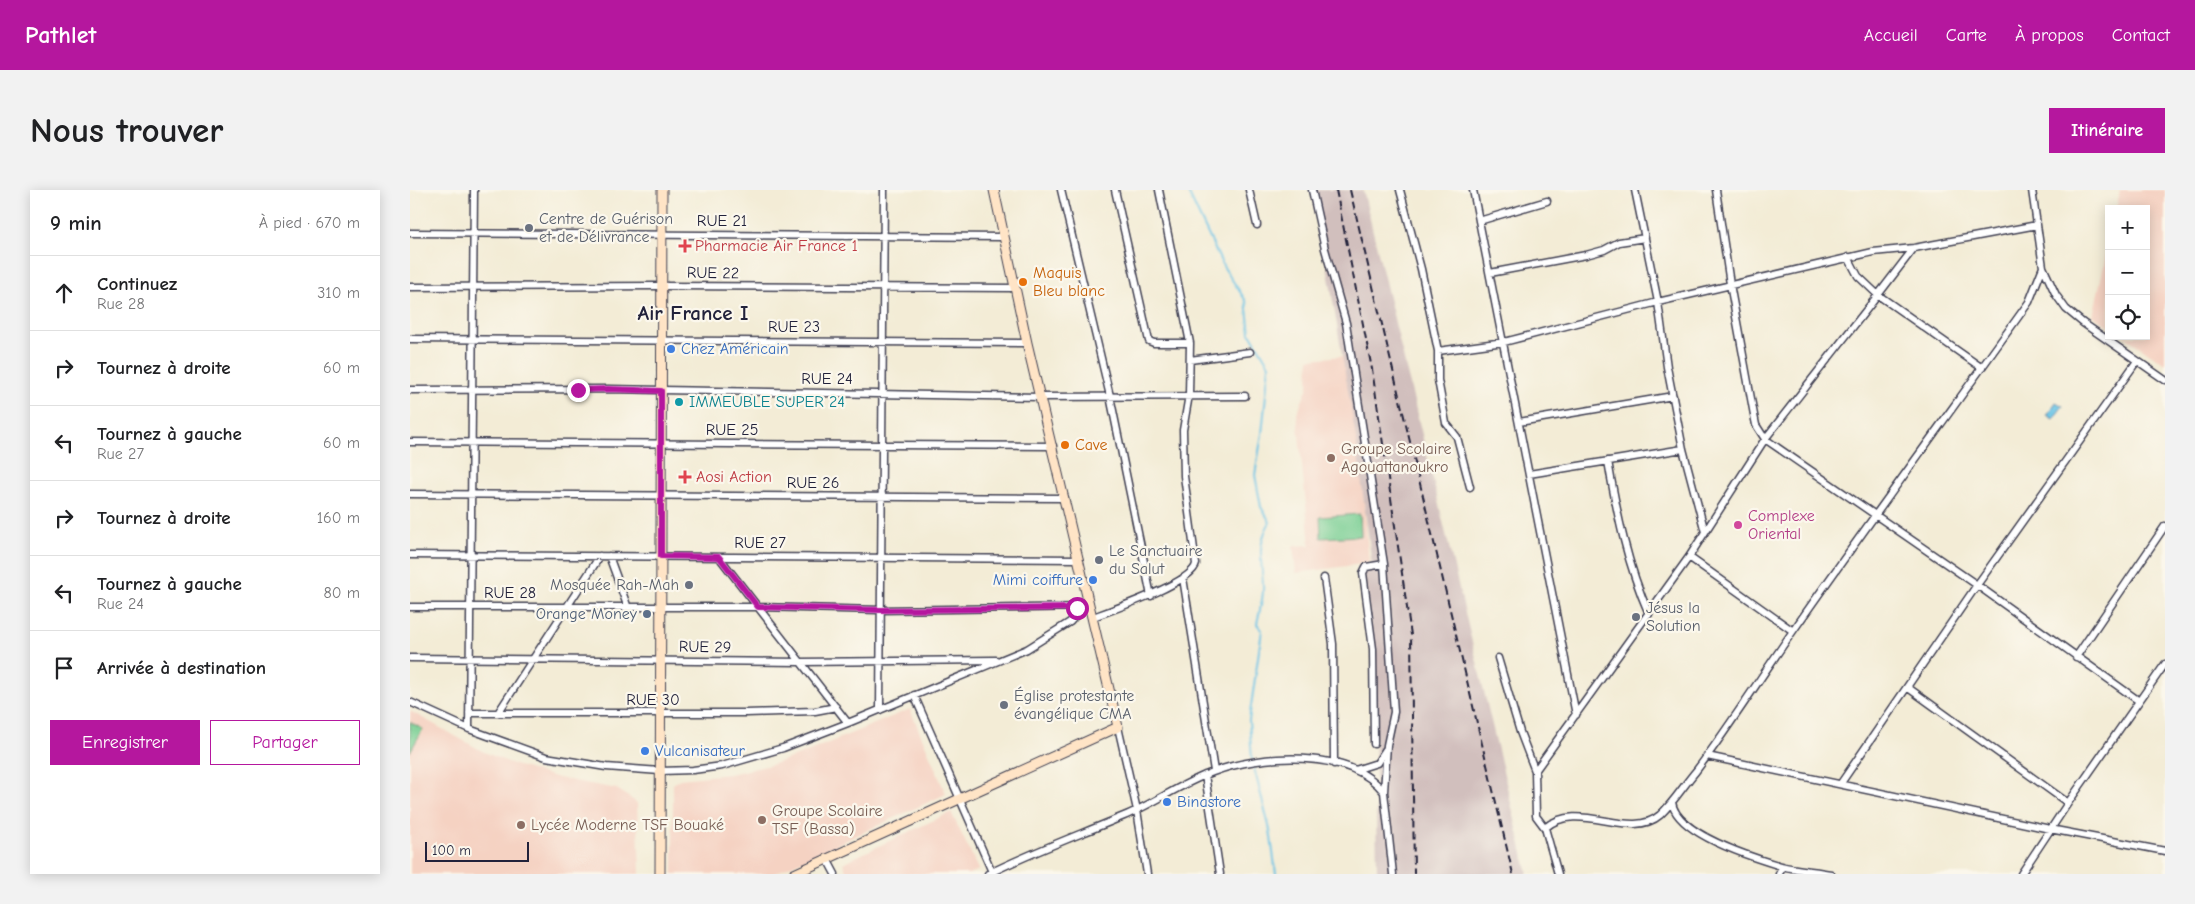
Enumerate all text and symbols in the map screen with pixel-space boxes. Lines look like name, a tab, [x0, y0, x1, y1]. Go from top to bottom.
text: Pathlet	[25, 21, 96, 49]
text: Accueil	[1864, 25, 1918, 46]
text: Carte	[1946, 25, 1987, 46]
text: À propos	[2015, 25, 2084, 46]
text: Contact	[2112, 25, 2170, 46]
button: Itinéraire	[2049, 108, 2165, 153]
text: Nous trouver	[30, 110, 223, 151]
map controls	[2105, 205, 2150, 340]
button: +	[2105, 205, 2150, 250]
place label: Centre de Guérison et de Délivrance	[539, 210, 673, 246]
text: 9 min	[50, 211, 102, 235]
street label: RUE 21	[697, 212, 747, 230]
text: À pied · 670 m	[259, 214, 360, 232]
marker: Centre de Guérison et de Délivrance	[523, 222, 535, 234]
place label: Pharmacie Air France 1	[695, 237, 858, 255]
marker: Pharmacie Air France 1	[679, 240, 691, 252]
button: −	[2105, 250, 2150, 295]
street label: RUE 22	[687, 264, 739, 282]
place label: Maquis Bleu blanc	[1033, 264, 1105, 300]
text: Continuez	[97, 273, 177, 295]
marker: Maquis Bleu blanc	[1017, 276, 1029, 288]
icon: ahead	[50, 279, 78, 307]
text: 310 m	[317, 284, 360, 302]
text: Rue 28	[97, 295, 145, 313]
button: locate	[2105, 295, 2150, 340]
district label: Air France I	[638, 301, 748, 325]
street label: RUE 23	[768, 318, 820, 336]
place label: Chez Américain	[681, 340, 789, 358]
marker: Chez Américain	[665, 343, 677, 355]
icon: right	[50, 354, 78, 382]
text: Tournez à droite	[97, 357, 231, 379]
text: 60 m	[323, 359, 360, 377]
street label: RUE 24	[801, 370, 853, 388]
route end	[567, 379, 590, 402]
place label: IMMEUBLE SUPER 24	[689, 393, 845, 411]
marker: IMMEUBLE SUPER 24	[673, 396, 685, 408]
street label: RUE 25	[706, 421, 758, 439]
text: Tournez à gauche	[97, 423, 242, 445]
icon: left	[50, 429, 78, 457]
text: 60 m	[323, 434, 360, 452]
place label: Cave	[1075, 436, 1107, 454]
marker: Cave	[1059, 439, 1071, 451]
place label: Groupe Scolaire Agouattanoukro	[1341, 440, 1452, 476]
text: Rue 27	[97, 445, 144, 463]
marker: Groupe Scolaire Agouattanoukro	[1325, 452, 1337, 464]
place label: Aosi Action	[696, 468, 772, 486]
marker: Aosi Action	[678, 470, 692, 484]
street label: RUE 26	[787, 474, 839, 492]
icon: right	[50, 504, 78, 532]
text: Tournez à droite	[97, 507, 231, 529]
place label: Complexe Oriental	[1748, 507, 1815, 543]
text: 160 m	[317, 509, 360, 527]
marker: Complexe Oriental	[1732, 519, 1744, 531]
street label: RUE 27	[734, 534, 786, 552]
place label: Le Sanctuaire du Salut	[1109, 542, 1202, 578]
marker: Le Sanctuaire du Salut	[1093, 554, 1105, 566]
place label: Mimi coiffure	[993, 571, 1083, 589]
text: Tournez à gauche	[97, 573, 242, 595]
marker: Mimi coiffure	[1087, 574, 1099, 586]
place label: Mosquée Rah-Mah	[550, 576, 679, 594]
icon: left	[50, 579, 78, 607]
marker: Mosquée Rah-Mah	[683, 579, 695, 591]
text: 80 m	[323, 584, 360, 602]
street label: RUE 28	[484, 584, 536, 602]
text: Rue 24	[97, 595, 144, 613]
route start	[1066, 597, 1089, 620]
place label: Jésus la Solution	[1646, 599, 1701, 635]
place label: Orange Money	[536, 605, 638, 623]
marker: Orange Money	[641, 608, 653, 620]
marker: Jésus la Solution	[1630, 611, 1642, 623]
street label: RUE 29	[679, 638, 731, 656]
icon: arrive	[50, 654, 78, 682]
text: Arrivée à destination	[97, 657, 266, 679]
place label: Église protestante évangélique CMA	[1014, 686, 1134, 723]
street label: RUE 30	[626, 691, 680, 709]
marker: Église protestante évangélique CMA	[998, 699, 1010, 711]
button: Enregistrer	[50, 720, 200, 765]
button: Partager	[210, 720, 360, 765]
place label: Vulcanisateur	[655, 742, 745, 760]
marker: Vulcanisateur	[639, 745, 651, 757]
place label: Binastore	[1177, 793, 1241, 811]
marker: Binastore	[1161, 796, 1173, 808]
place label: Groupe Scolaire TSF (Bassa)	[772, 802, 883, 838]
marker: Groupe Scolaire TSF (Bassa)	[756, 814, 768, 826]
place label: Lycée Moderne TSF Bouaké	[531, 816, 724, 834]
marker: Lycée Moderne TSF Bouaké	[515, 819, 527, 831]
scale bar	[425, 839, 529, 862]
text: 100 m	[432, 842, 471, 859]

